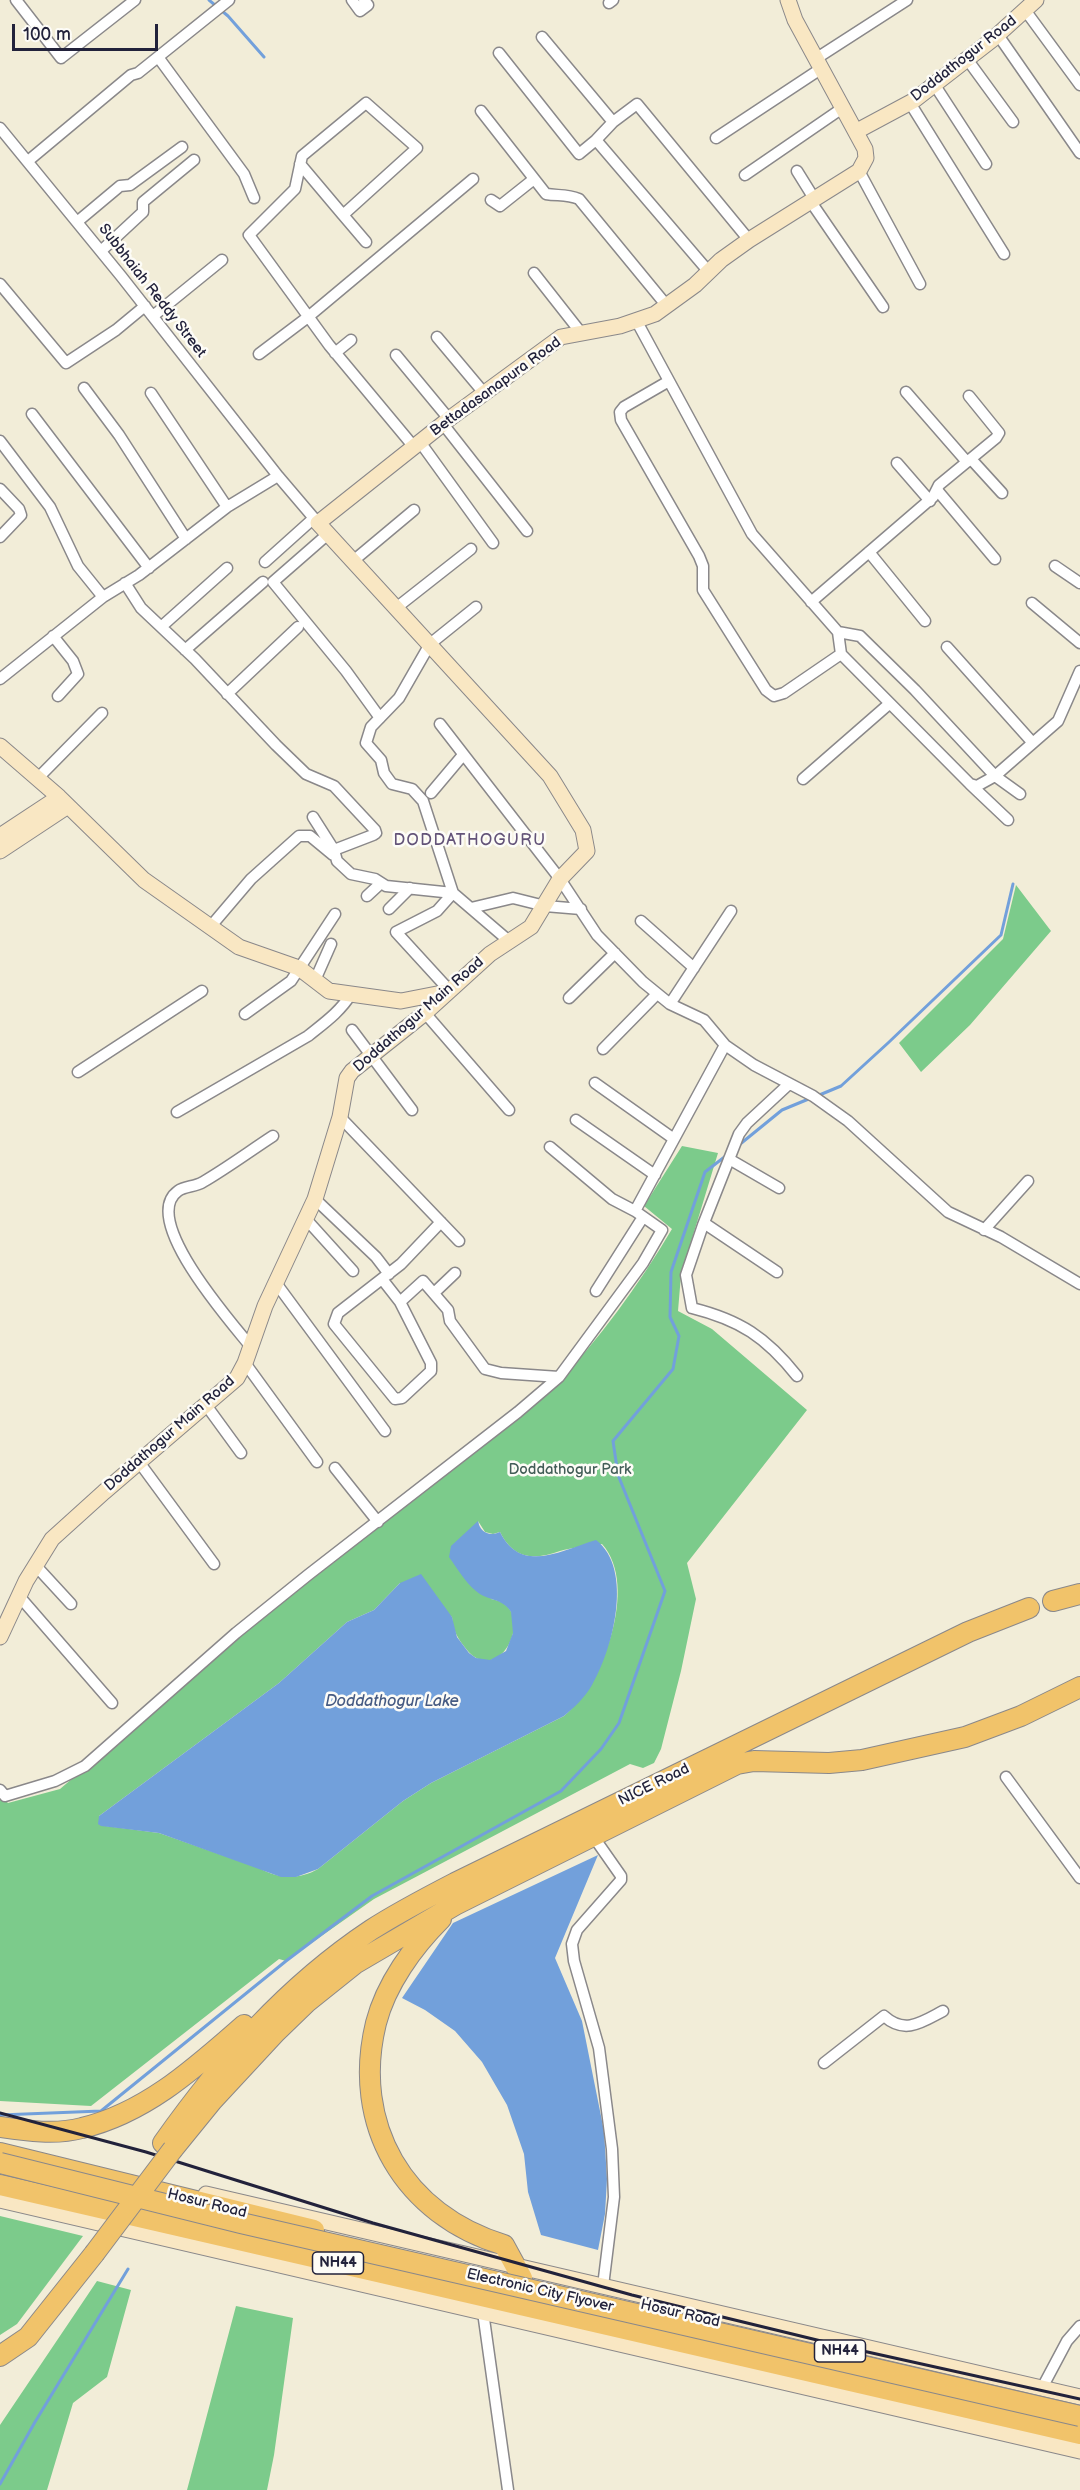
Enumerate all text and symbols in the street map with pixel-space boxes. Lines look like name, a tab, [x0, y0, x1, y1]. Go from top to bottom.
scale bar	[15, 12, 160, 50]
street label: Doddathogur Road	[908, 12, 1020, 106]
text: 100 m	[23, 24, 71, 45]
street label: Subbhaiah Reddy Street	[94, 221, 210, 361]
street label: Bettadasanapura Road	[427, 334, 565, 440]
district label: DODDATHOGURU	[394, 831, 546, 851]
street label: Doddathogur Main Road	[350, 954, 488, 1076]
street label: Doddathogur Main Road	[101, 1373, 239, 1495]
park label: Doddathogur Park	[509, 1461, 631, 1479]
water label: Doddathogur Lake	[325, 1692, 459, 1712]
street label: NICE Road	[616, 1760, 692, 1810]
street label: Hosur Road	[166, 2185, 248, 2223]
road number: NH44	[312, 2252, 364, 2274]
street label: Electronic City Flyover	[465, 2265, 615, 2317]
street label: Hosur Road	[639, 2296, 721, 2332]
road number: NH44	[814, 2340, 866, 2362]

